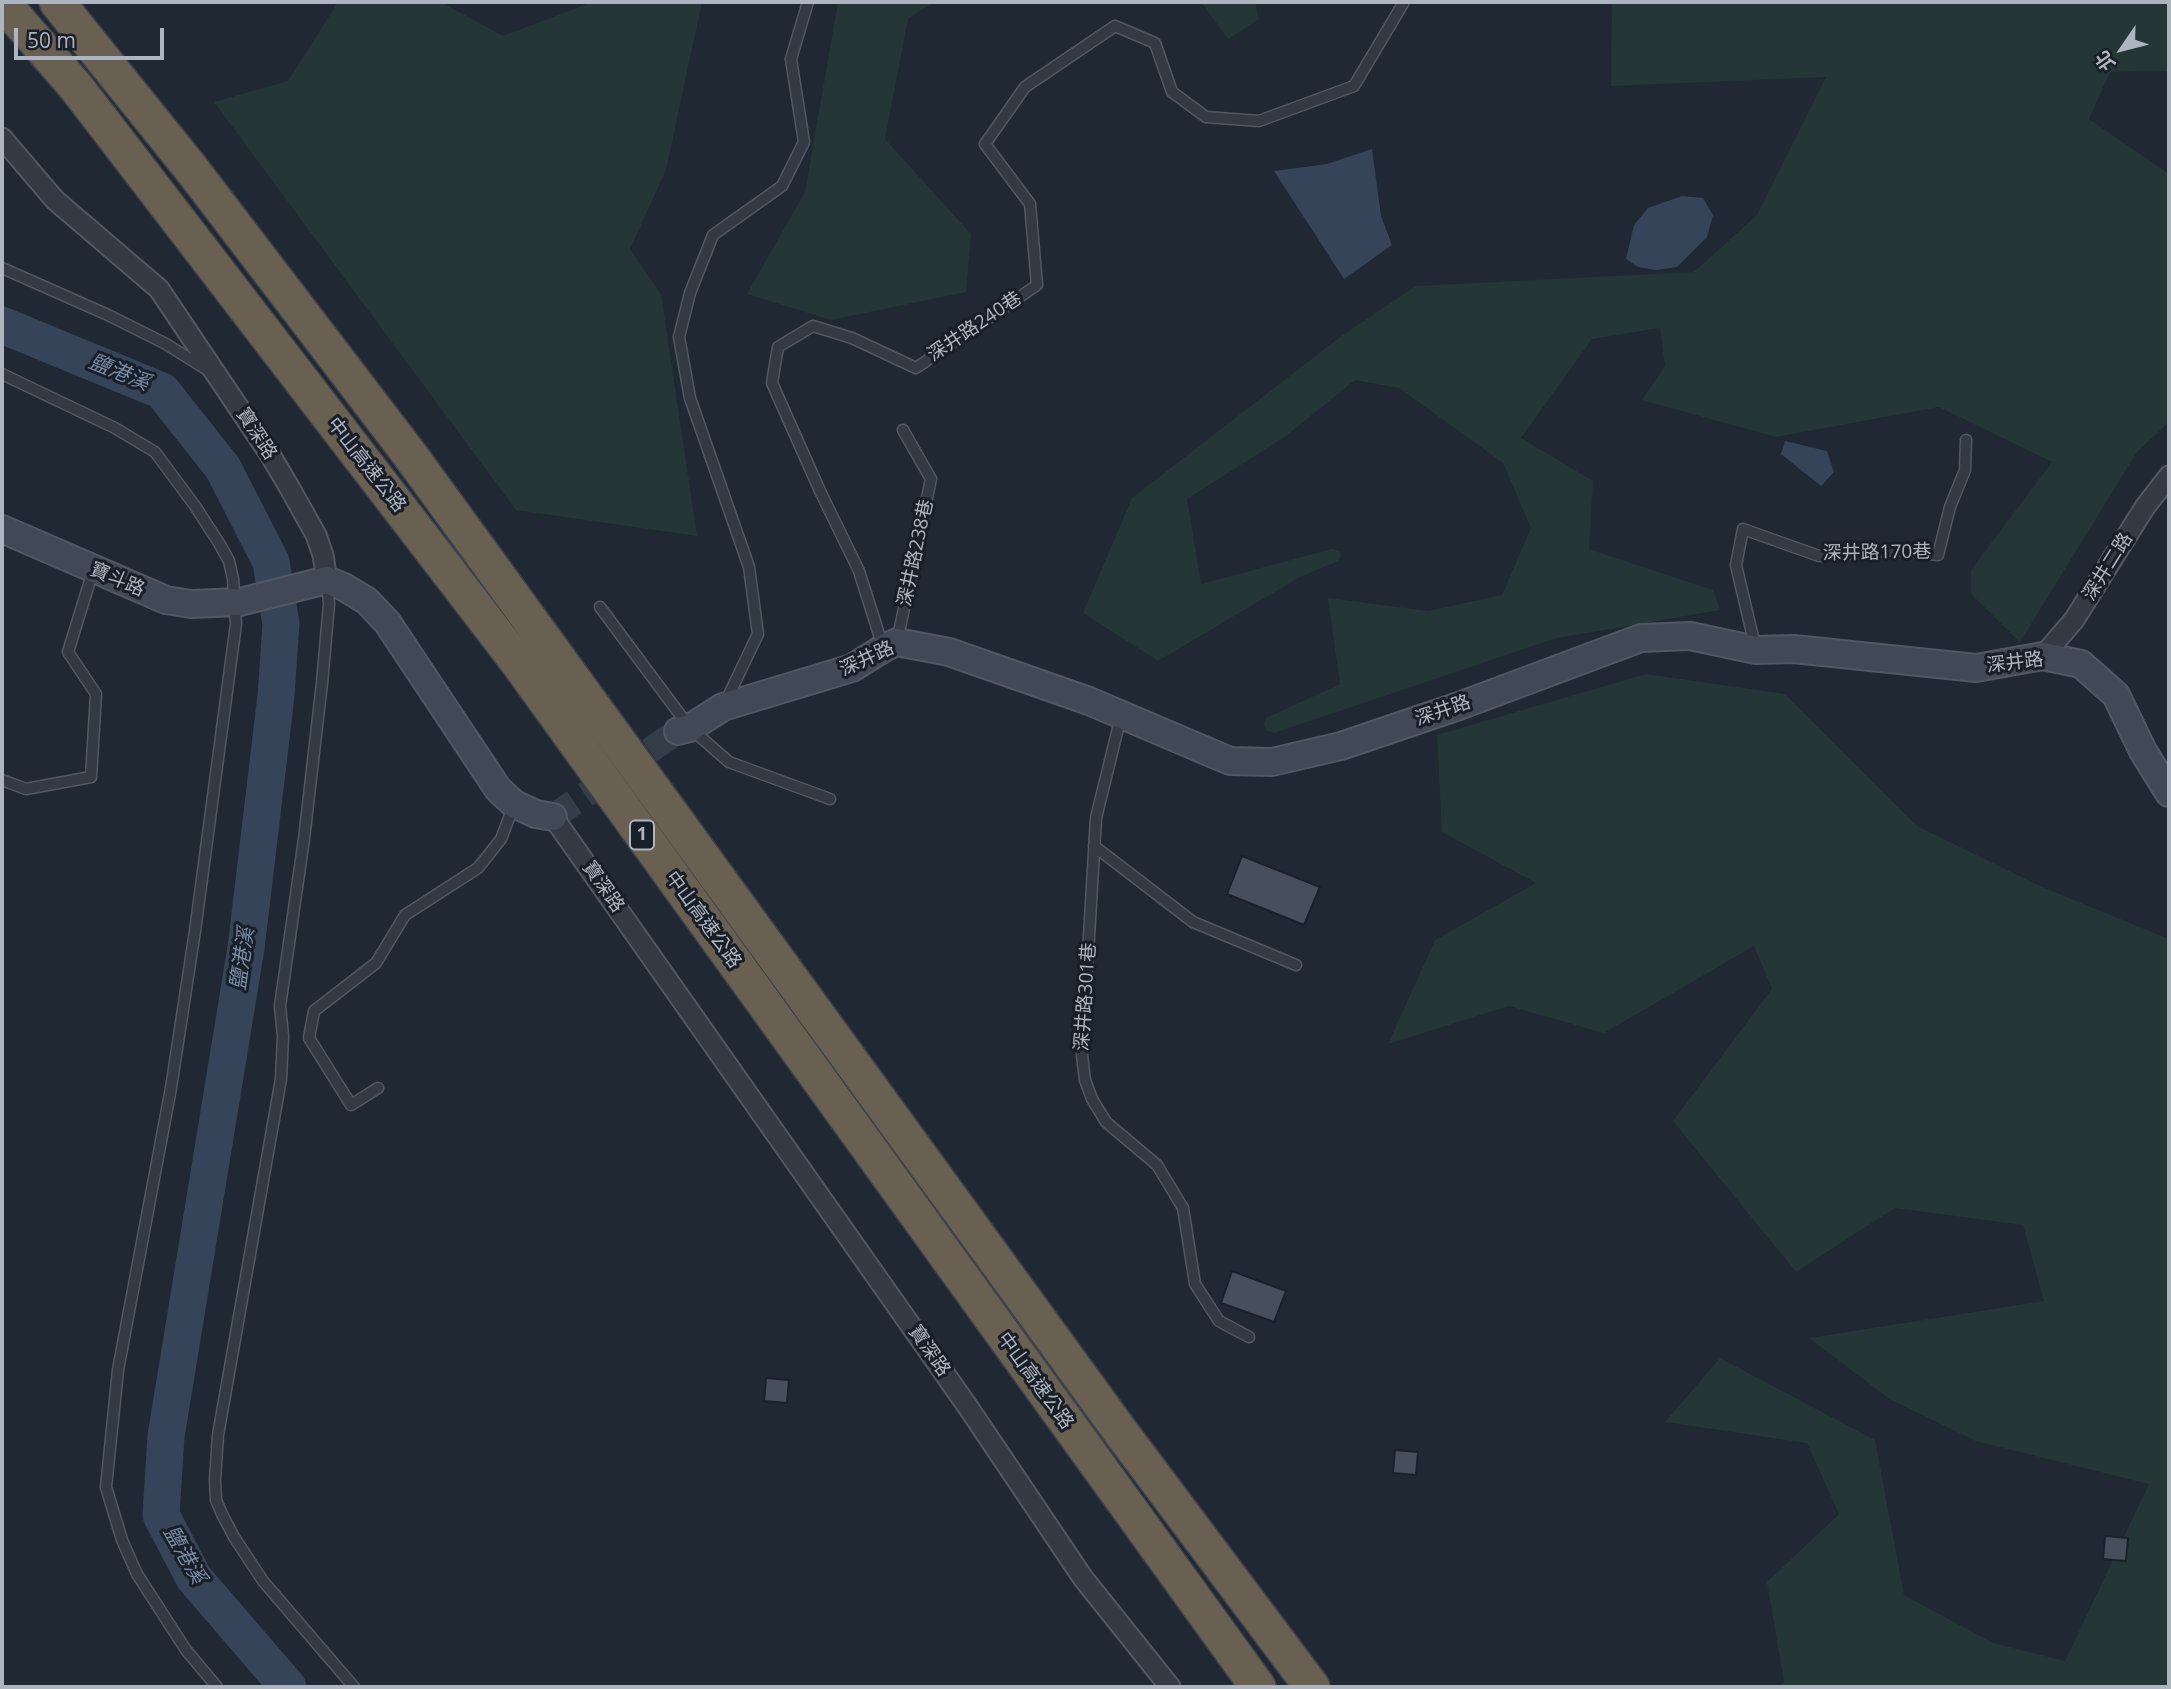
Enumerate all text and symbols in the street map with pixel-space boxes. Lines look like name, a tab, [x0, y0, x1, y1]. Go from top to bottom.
scale bar	[18, 14, 168, 58]
north arrow	[2087, 14, 2157, 84]
text: 50 m	[27, 26, 76, 54]
text: 北	[2089, 46, 2121, 76]
street label: 深井路240巷	[924, 287, 1026, 367]
water label: 鹽港溪	[85, 350, 153, 396]
street label: 寶深路	[231, 404, 281, 464]
street label: 中山高速公路	[322, 413, 410, 517]
street label: 深井路238巷	[894, 498, 938, 608]
street label: 深井二路	[2078, 529, 2138, 605]
street label: 深井路170巷	[1823, 541, 1931, 565]
street label: 寶斗路	[86, 558, 148, 602]
street label: 深井路	[836, 637, 898, 681]
street label: 深井路	[1985, 648, 2045, 678]
street label: 深井路	[1412, 691, 1474, 731]
road number: 1	[630, 820, 654, 850]
street label: 寶深路	[577, 857, 629, 917]
street label: 中山高速公路	[660, 867, 746, 973]
water label: 鹽港溪	[226, 926, 260, 992]
street label: 深井路301巷	[1071, 942, 1101, 1052]
street label: 寶深路	[903, 1321, 955, 1381]
street label: 中山高速公路	[992, 1328, 1078, 1434]
water label: 鹽港溪	[157, 1521, 211, 1589]

